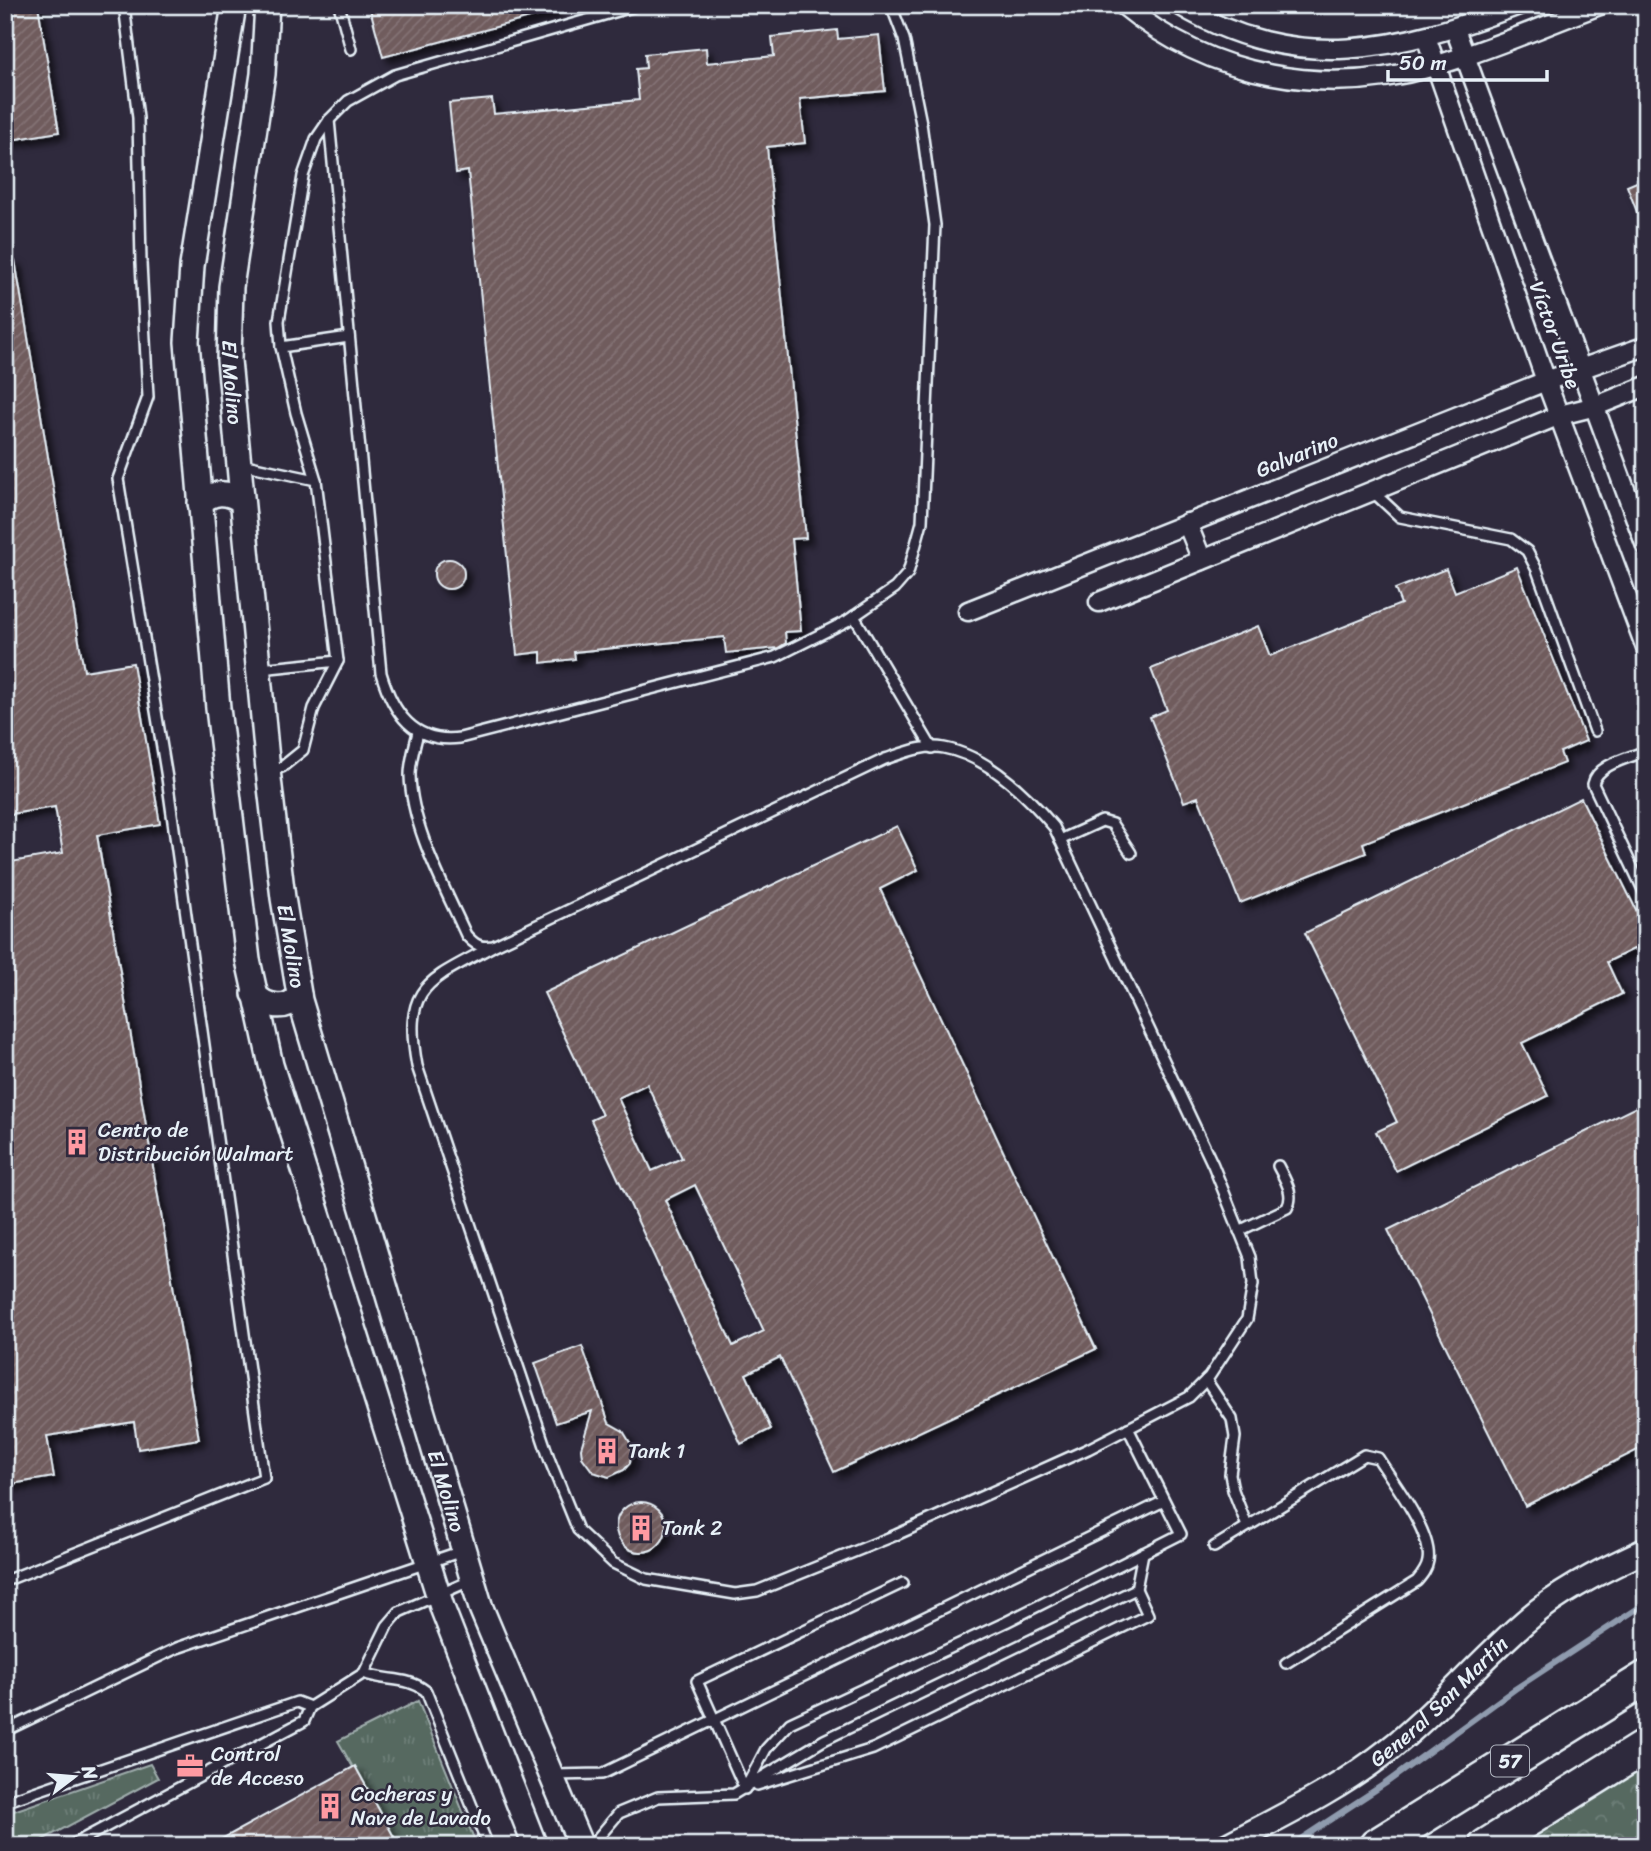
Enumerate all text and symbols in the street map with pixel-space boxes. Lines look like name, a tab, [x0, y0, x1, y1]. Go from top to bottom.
scale bar	[1388, 38, 1548, 82]
text: 50 m	[1399, 44, 1447, 82]
street label: Víctor Uribe	[1518, 276, 1592, 394]
street label: El Molino	[210, 340, 254, 426]
street label: Galvarino	[1250, 421, 1344, 489]
street label: El Molino	[265, 901, 317, 991]
place label: Centro de Distribución Walmart	[98, 1111, 293, 1173]
building icon: Centro de Distribución Walmart	[62, 1127, 92, 1157]
place label: Tank 1	[628, 1432, 685, 1470]
building icon: Tank 1	[592, 1436, 622, 1466]
street label: El Molino	[416, 1445, 476, 1537]
place label: Tank 2	[662, 1509, 722, 1547]
building icon: Tank 2	[626, 1513, 656, 1543]
street label: General San Martín	[1361, 1626, 1518, 1777]
place label: Control de Acceso	[211, 1735, 304, 1797]
north arrow	[38, 1742, 108, 1812]
road number: 57	[1491, 1746, 1529, 1777]
office icon: Control de Acceso	[175, 1751, 205, 1781]
text: N	[72, 1761, 108, 1784]
place label: Cocheras y Nave de Lavado	[351, 1775, 491, 1837]
building icon: Cocheras y Nave de Lavado	[315, 1791, 345, 1821]

